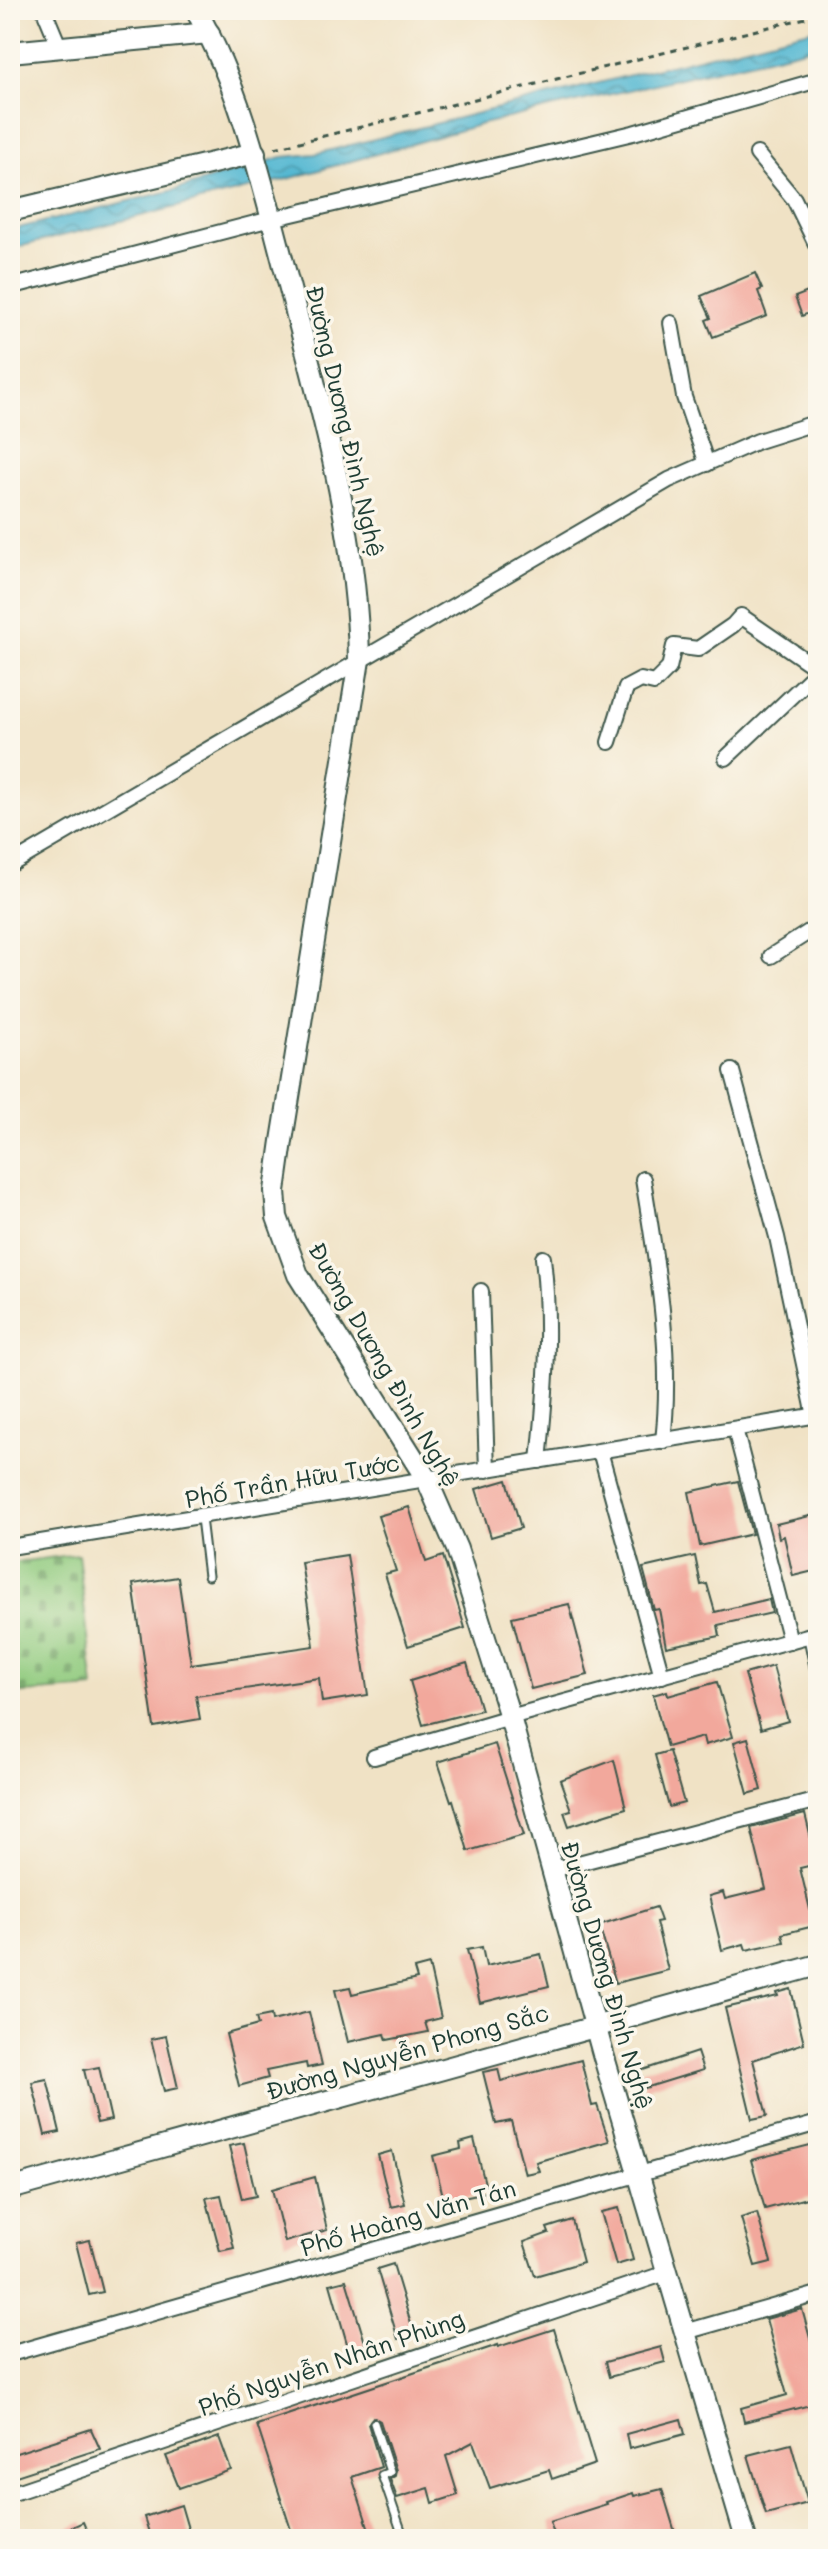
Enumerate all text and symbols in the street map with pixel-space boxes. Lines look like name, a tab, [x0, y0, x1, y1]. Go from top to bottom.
street label: Đường Dương Đình Nghệ	[300, 282, 392, 560]
street label: Đường Dương Đình Nghệ	[302, 1236, 468, 1492]
street label: Phố Trần Hữu Tước	[182, 1446, 402, 1514]
street label: Đường Dương Đình Nghệ	[555, 1837, 661, 2113]
street label: Đường Nguyễn Phong Sắc	[262, 1996, 552, 2106]
street label: Phố Hoàng Văn Tán	[297, 2171, 519, 2263]
street label: Phố Nguyễn Nhân Phùng	[194, 2302, 468, 2422]

